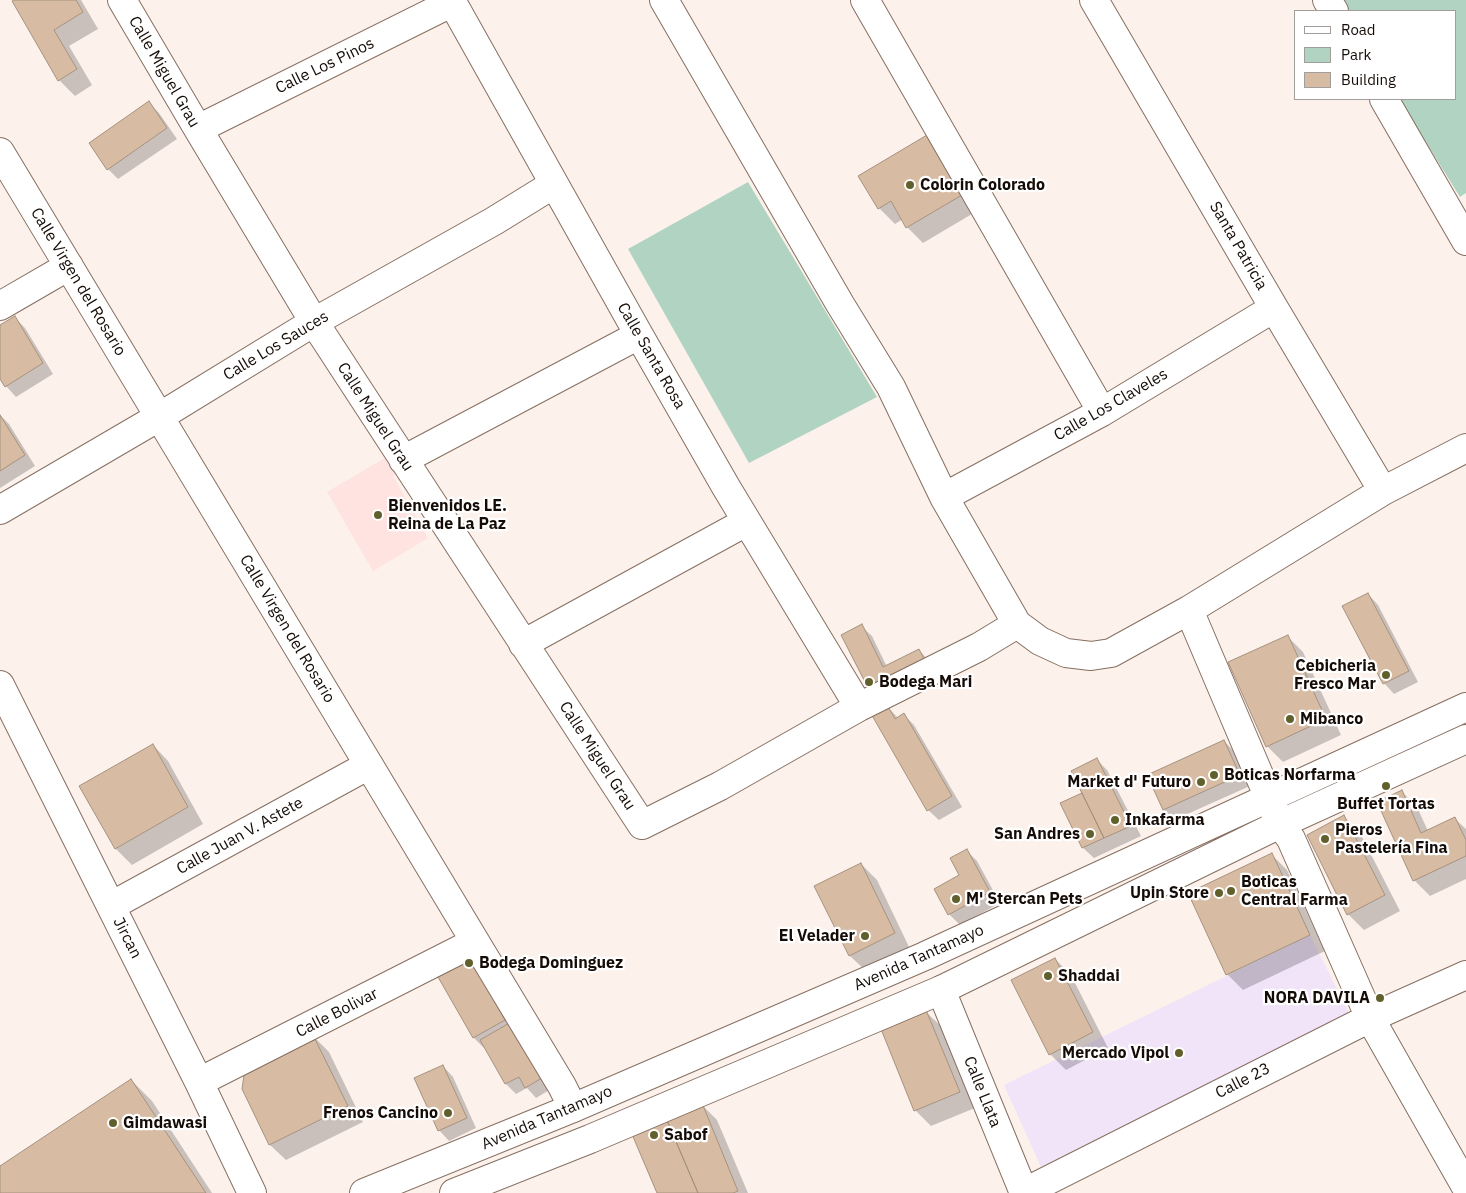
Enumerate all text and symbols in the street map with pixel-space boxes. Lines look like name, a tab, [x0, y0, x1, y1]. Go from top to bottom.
legend	[1294, 10, 1456, 100]
street label: Calle Miguel Grau	[124, 13, 204, 131]
text: Road	[1341, 20, 1376, 39]
street label: Calle Los Pinos	[272, 34, 378, 98]
text: Park	[1341, 45, 1371, 64]
text: Building	[1341, 70, 1396, 89]
place label: Colorin Colorado	[920, 175, 1045, 195]
marker: Colorin Colorado	[904, 179, 916, 191]
street label: Santa Patricia	[1205, 198, 1271, 294]
street label: Calle Virgen del Rosario	[26, 205, 130, 359]
street label: Calle Santa Rosa	[613, 299, 689, 413]
street label: Calle Los Sauces	[220, 307, 332, 385]
street label: Calle Miguel Grau	[333, 359, 417, 475]
street label: Calle Los Claveles	[1051, 365, 1171, 445]
place label: Bienvenidos LE. Reina de La Paz	[388, 496, 507, 534]
marker: Bienvenidos LE. Reina de La Paz	[372, 509, 384, 521]
street label: Calle Virgen del Rosario	[235, 552, 339, 706]
place label: Cebicheria Fresco Mar	[1294, 656, 1376, 694]
marker: Cebicheria Fresco Mar	[1380, 669, 1392, 681]
place label: Bodega Mari	[879, 672, 972, 692]
marker: Bodega Mari	[863, 676, 875, 688]
street label: Calle Miguel Grau	[555, 698, 639, 814]
place label: Mibanco	[1300, 709, 1363, 729]
marker: Mibanco	[1284, 713, 1296, 725]
place label: Boticas Norfarma	[1224, 765, 1355, 785]
marker: Boticas Norfarma	[1208, 769, 1220, 781]
place label: Market d' Futuro	[1067, 772, 1191, 792]
marker: Market d' Futuro	[1195, 776, 1207, 788]
marker: Buffet Tortas	[1380, 780, 1392, 792]
street label: Calle Juan V. Astete	[173, 793, 307, 879]
place label: Buffet Tortas	[1337, 794, 1435, 814]
place label: Inkafarma	[1125, 810, 1205, 830]
marker: Inkafarma	[1109, 814, 1121, 826]
place label: Pieros Pastelería Fina	[1335, 820, 1448, 858]
place label: San Andres	[994, 824, 1080, 844]
marker: San Andres	[1084, 828, 1096, 840]
marker: Pieros Pastelería Fina	[1319, 833, 1331, 845]
place label: Boticas Central Farma	[1241, 872, 1348, 910]
place label: Upin Store	[1130, 883, 1209, 903]
marker: Boticas Central Farma	[1225, 885, 1237, 897]
marker: Upin Store	[1213, 887, 1225, 899]
place label: M' Stercan Pets	[966, 889, 1083, 909]
marker: M' Stercan Pets	[950, 893, 962, 905]
street label: Jircan	[109, 914, 145, 962]
street label: Avenida Tantamayo	[851, 921, 987, 995]
place label: El Velader	[779, 926, 855, 946]
marker: El Velader	[859, 930, 871, 942]
place label: Bodega Dominguez	[479, 953, 623, 973]
marker: Bodega Dominguez	[463, 957, 475, 969]
place label: Shaddai	[1058, 966, 1120, 986]
marker: Shaddai	[1042, 970, 1054, 982]
street label: Calle Bolivar	[293, 984, 381, 1042]
place label: NORA DAVILA	[1264, 988, 1370, 1008]
marker: NORA DAVILA	[1374, 992, 1386, 1004]
place label: Mercado Vipol	[1062, 1043, 1169, 1063]
marker: Mercado Vipol	[1173, 1047, 1185, 1059]
street label: Calle Llata	[959, 1054, 1005, 1130]
street label: Calle 23	[1212, 1059, 1274, 1103]
street label: Avenida Tantamayo	[479, 1082, 615, 1154]
place label: Frenos Cancino	[323, 1103, 438, 1123]
marker: Frenos Cancino	[442, 1107, 454, 1119]
place label: Gimdawasi	[123, 1113, 207, 1133]
marker: Gimdawasi	[107, 1117, 119, 1129]
place label: Sabof	[664, 1125, 708, 1145]
marker: Sabof	[648, 1129, 660, 1141]

